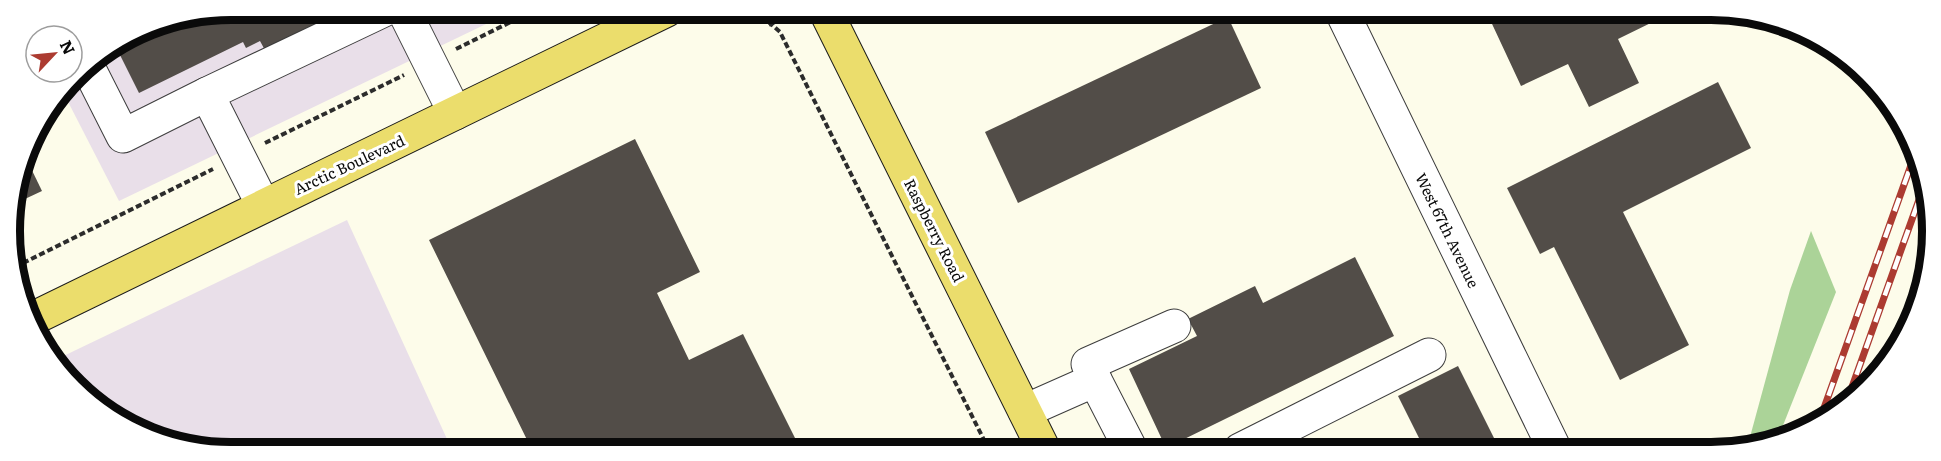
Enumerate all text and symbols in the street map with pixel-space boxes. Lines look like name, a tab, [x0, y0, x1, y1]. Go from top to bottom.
north arrow	[24, 24, 84, 84]
text: N	[55, 36, 82, 58]
street label: Arctic Boulevard	[290, 128, 408, 200]
street label: West 67th Avenue	[1410, 169, 1486, 292]
street label: Raspberry Road	[899, 174, 971, 286]

